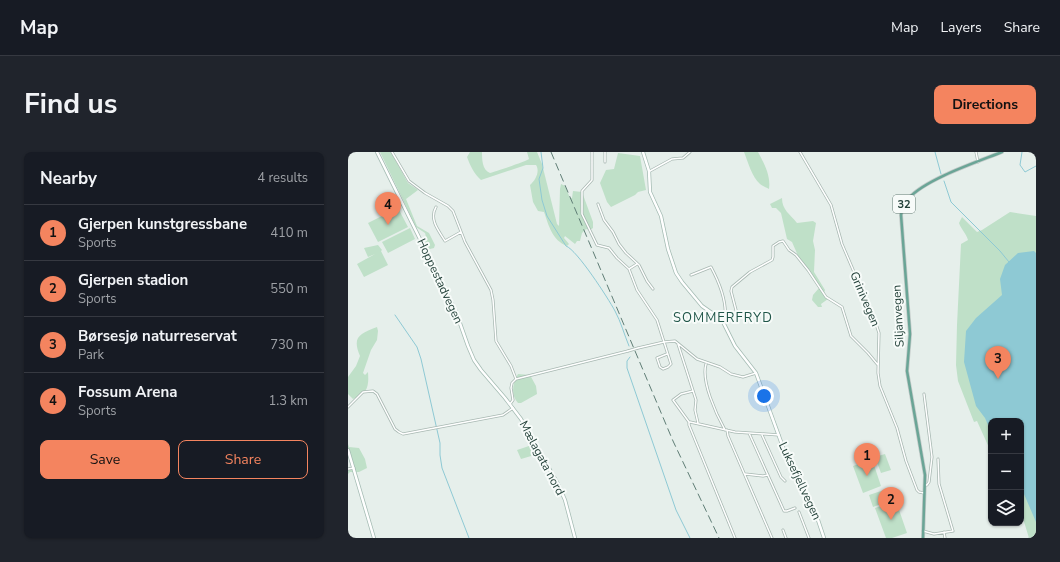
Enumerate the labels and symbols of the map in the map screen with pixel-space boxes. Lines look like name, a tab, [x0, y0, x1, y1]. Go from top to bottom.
pin: 4	[375, 192, 401, 225]
road number: 32	[893, 195, 915, 213]
street label: Hoppestadvegen	[413, 236, 467, 326]
street label: Grinivegen	[846, 269, 884, 329]
street label: Siljanvegen	[888, 284, 908, 348]
district label: SOMMERFRYD	[673, 309, 773, 327]
pin: 3	[985, 346, 1011, 379]
your location	[754, 386, 774, 406]
street label: Mælagata nord	[516, 418, 568, 498]
street label: Luksefjellvegen	[775, 440, 825, 522]
pin: 1	[854, 443, 880, 476]
pin: 2	[878, 487, 904, 520]

